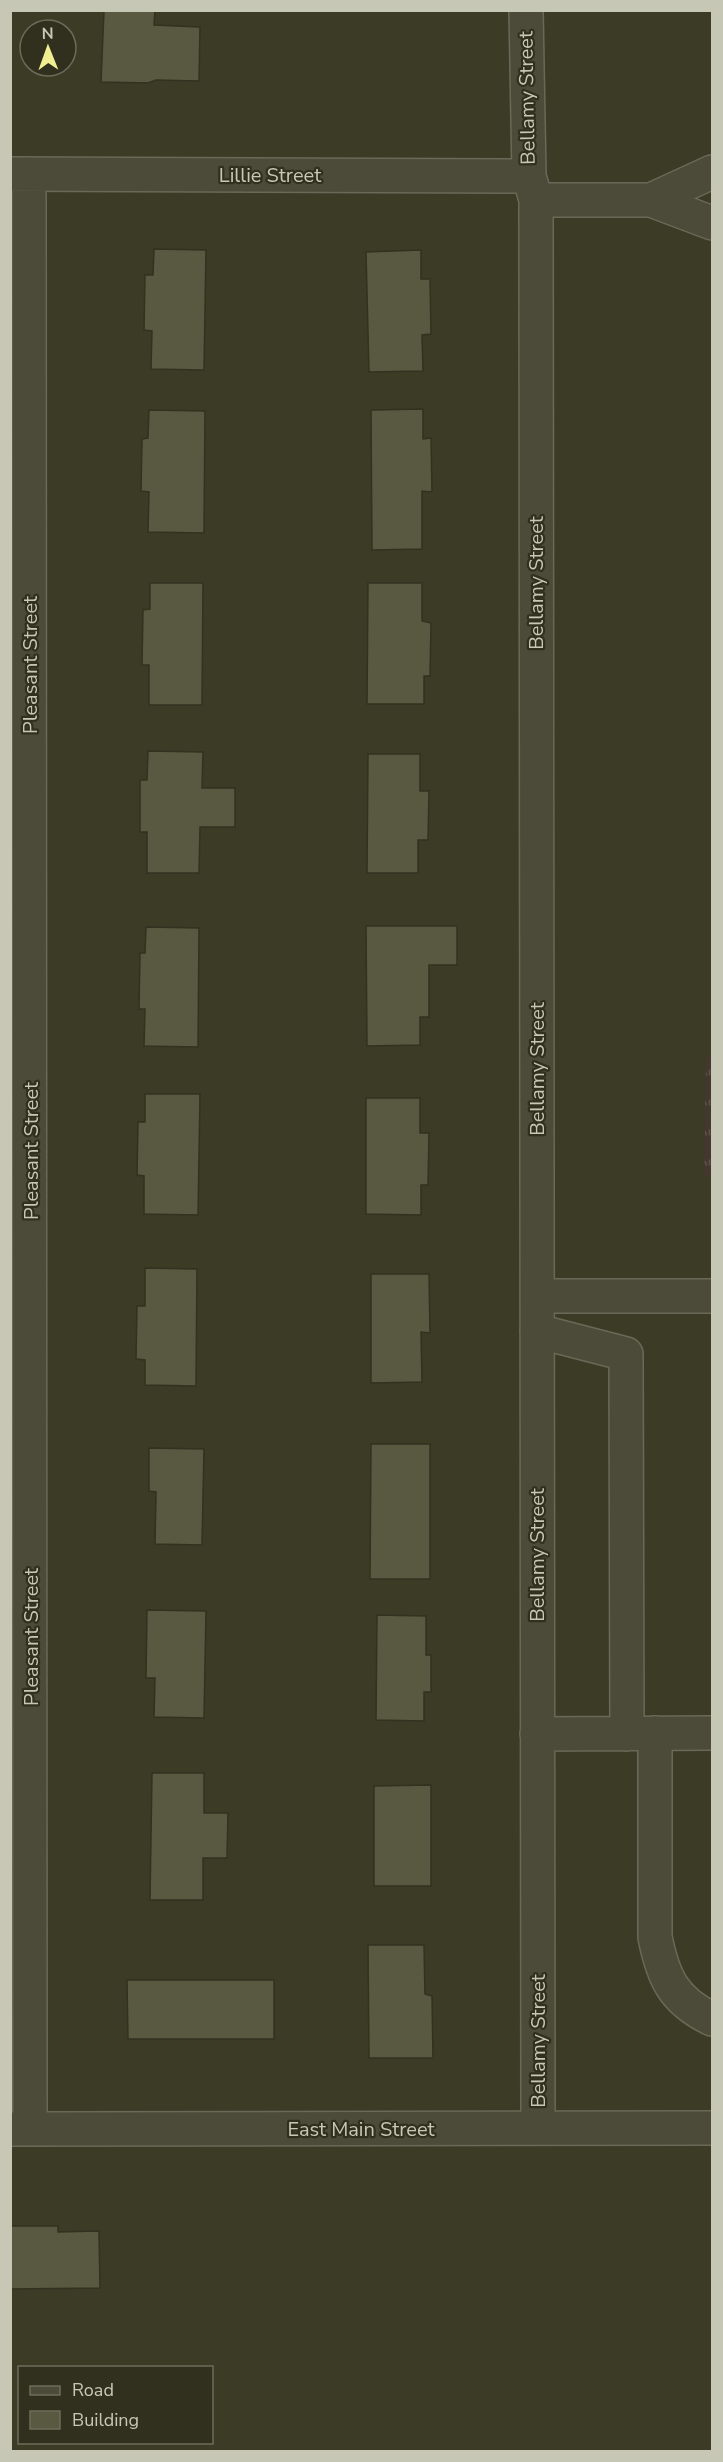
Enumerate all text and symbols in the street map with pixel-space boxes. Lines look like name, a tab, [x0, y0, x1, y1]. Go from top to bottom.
north arrow	[18, 18, 78, 78]
text: N	[42, 23, 54, 45]
street label: Bellamy Street	[512, 30, 542, 165]
street label: Lillie Street	[219, 162, 322, 189]
street label: Bellamy Street	[523, 515, 550, 650]
street label: Pleasant Street	[17, 595, 44, 734]
street label: Bellamy Street	[524, 1001, 551, 1136]
street label: Pleasant Street	[18, 1081, 45, 1220]
street label: Bellamy Street	[524, 1487, 551, 1622]
street label: Pleasant Street	[18, 1567, 45, 1706]
street label: Bellamy Street	[525, 1973, 552, 2108]
street label: East Main Street	[287, 2116, 436, 2143]
legend	[18, 2366, 213, 2444]
text: Road	[72, 2378, 114, 2402]
text: Building	[72, 2408, 139, 2432]

